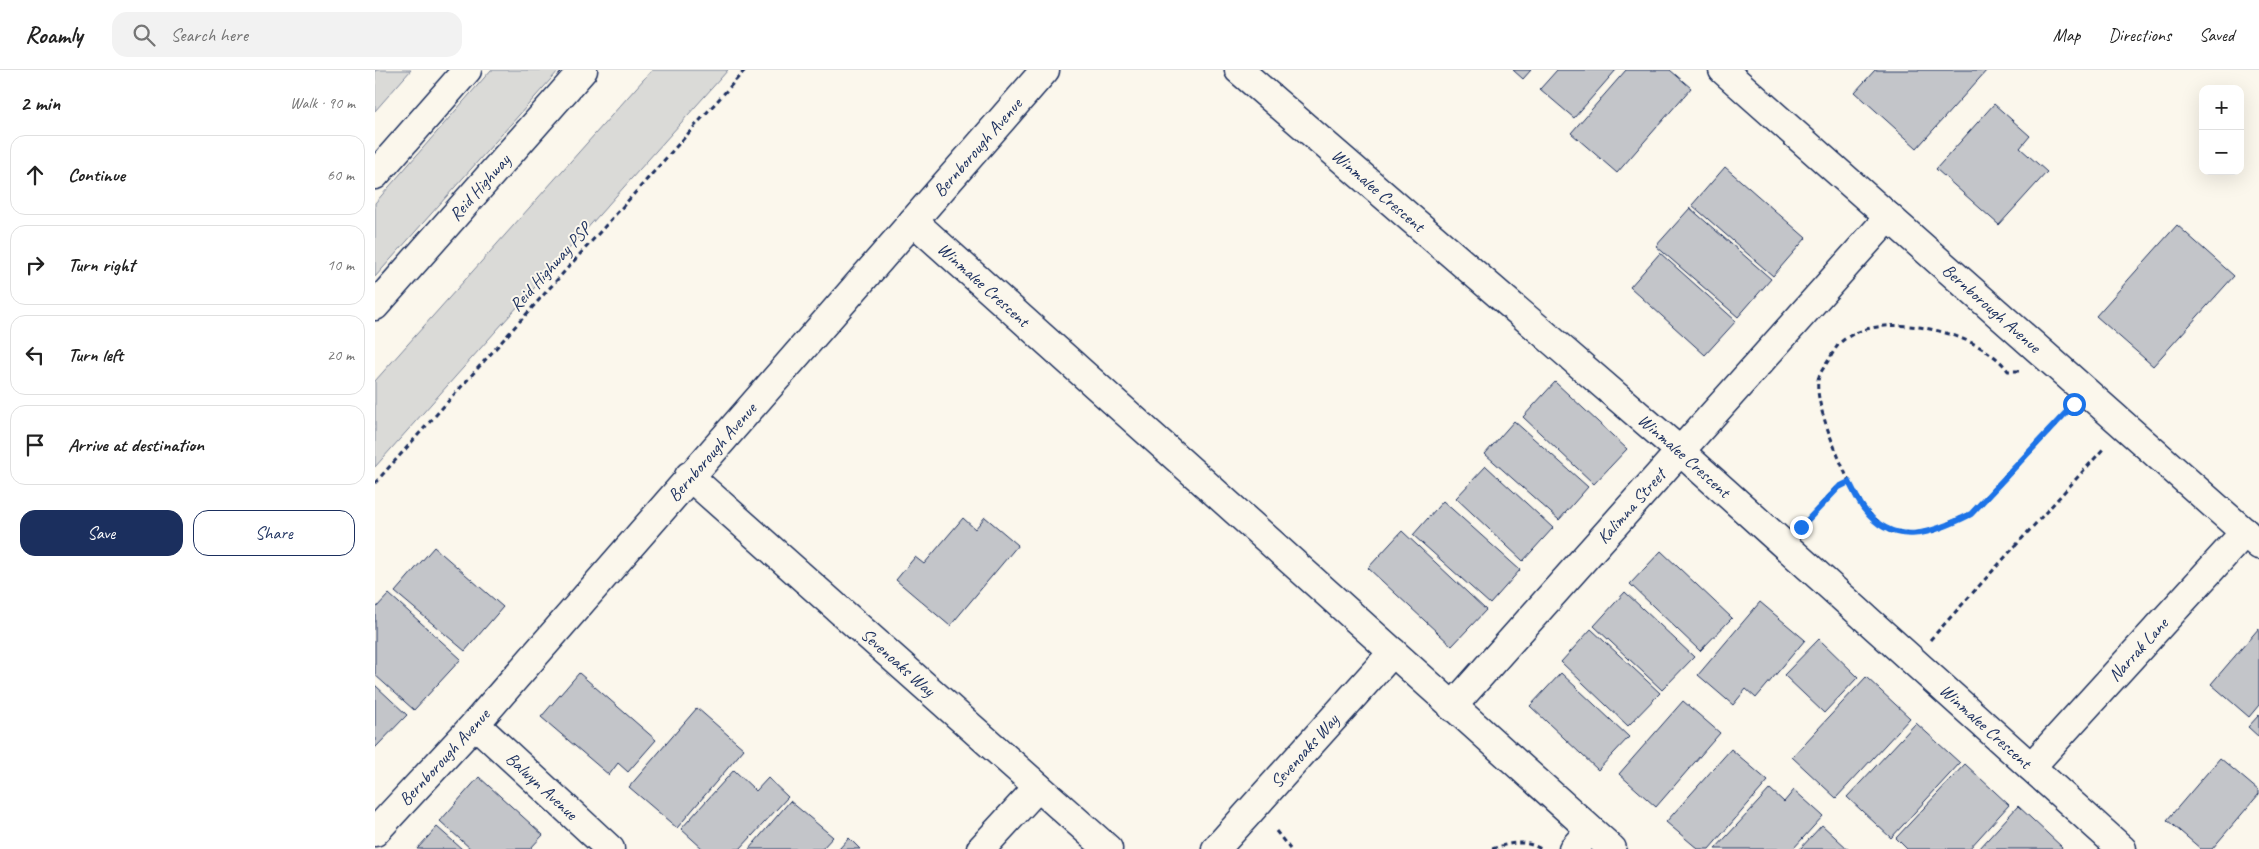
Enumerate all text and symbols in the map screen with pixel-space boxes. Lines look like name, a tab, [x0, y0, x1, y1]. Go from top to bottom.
search box	[112, 12, 462, 57]
text: Roamly	[25, 20, 82, 50]
icon: search	[130, 21, 158, 49]
text: Search here	[170, 23, 248, 47]
text: Map	[2053, 24, 2080, 46]
text: Directions	[2108, 24, 2171, 46]
text: Saved	[2199, 24, 2234, 46]
map controls	[2199, 85, 2244, 175]
button: +	[2199, 85, 2244, 130]
text: 2 min	[20, 90, 60, 116]
text: Walk · 90 m	[290, 93, 355, 113]
street label: Bernborough Avenue	[929, 93, 1027, 201]
button: −	[2199, 130, 2244, 175]
street label: Winmalee Crescent	[1327, 144, 1431, 238]
street label: Reid Highway	[444, 148, 516, 225]
icon: ahead	[21, 161, 49, 189]
text: Continue	[68, 163, 125, 187]
text: 60 m	[327, 165, 354, 185]
street label: Reid Highway PSP	[505, 217, 597, 316]
street label: Winmalee Crescent	[933, 238, 1036, 333]
icon: right	[21, 251, 49, 279]
text: Turn right	[68, 253, 135, 277]
text: 10 m	[327, 255, 354, 275]
street label: Bernborough Avenue	[1938, 259, 2046, 358]
icon: left	[21, 341, 49, 369]
text: Turn left	[68, 343, 123, 367]
text: 20 m	[327, 345, 354, 365]
route start	[2063, 393, 2086, 416]
street label: Bernborough Avenue	[663, 397, 762, 506]
street label: Winmalee Crescent	[1634, 409, 1737, 504]
icon: arrive	[21, 431, 49, 459]
text: Arrive at destination	[68, 433, 204, 457]
street label: Kalimna Street	[1592, 462, 1672, 548]
button: Save	[20, 510, 183, 556]
button: Share	[193, 510, 355, 556]
route end	[1790, 516, 1813, 539]
street label: Narrak Lane	[2103, 612, 2173, 686]
street label: Sevenoaks Way	[857, 623, 941, 702]
street label: Winmalee Crescent	[1935, 679, 2038, 775]
street label: Bernborough Avenue	[394, 703, 495, 810]
street label: Sevenoaks Way	[1265, 708, 1344, 792]
street label: Balwyn Avenue	[501, 747, 583, 825]

